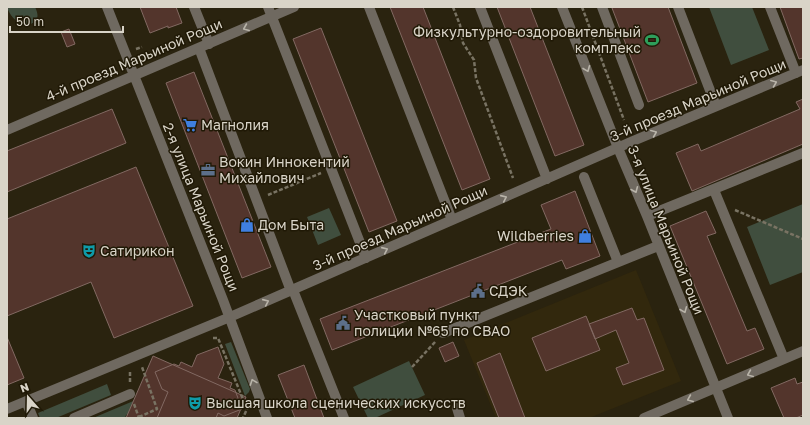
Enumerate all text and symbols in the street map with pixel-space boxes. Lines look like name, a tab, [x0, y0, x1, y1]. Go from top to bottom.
scale bar	[10, 8, 123, 34]
text: 50 m	[16, 14, 44, 29]
street label: 4-й проезд Марьиной Рощи	[43, 15, 225, 104]
one-way arrow	[242, 23, 250, 31]
place label: Физкультурно-оздоровительный комплекс	[413, 23, 641, 56]
sports icon: Физкультурно-оздоровительный комплекс	[644, 32, 660, 48]
street label: 3-й проезд Марьиной Рощи	[607, 55, 788, 144]
one-way arrow	[582, 66, 590, 73]
one-way arrow	[770, 79, 777, 87]
place label: Магнолия	[201, 116, 269, 133]
supermarket icon: Магнолия	[182, 117, 198, 133]
street label: 2-я улица Марьиной Рощи	[160, 120, 243, 294]
one-way arrow	[649, 130, 657, 138]
street label: 3-я улица Марьиной Рощи	[625, 143, 708, 317]
place label: Вокин Иннокентий Михайлович	[219, 153, 350, 186]
office icon: Вокин Иннокентий Михайлович	[200, 162, 216, 178]
street label: 3-й проезд Марьиной Рощи	[310, 181, 490, 274]
one-way arrow	[631, 186, 639, 193]
one-way arrow	[499, 195, 507, 203]
place label: Дом Быта	[258, 216, 324, 233]
shop icon: Дом Быта	[239, 217, 255, 233]
place label: Wildberries	[497, 227, 574, 244]
shop icon: Wildberries	[577, 228, 593, 244]
place label: Сатирикон	[100, 242, 175, 259]
theatre icon: Сатирикон	[81, 243, 97, 259]
one-way arrow	[380, 247, 388, 255]
place label: СДЭК	[489, 282, 528, 299]
public building icon: СДЭК	[470, 283, 486, 299]
one-way arrow	[261, 299, 269, 307]
place label: Участковый пункт полиции №65 по СВАО	[354, 306, 510, 339]
one-way arrow	[680, 307, 688, 314]
public building icon: Участковый пункт полиции №65 по СВАО	[335, 315, 351, 331]
one-way arrow	[746, 369, 753, 377]
north arrow	[8, 377, 48, 417]
one-way arrow	[250, 378, 258, 385]
text: N	[18, 380, 31, 395]
place label: Высшая школа сценических искусств	[206, 394, 466, 411]
one-way arrow	[687, 394, 695, 402]
theatre icon: Высшая школа сценических искусств	[187, 395, 203, 411]

